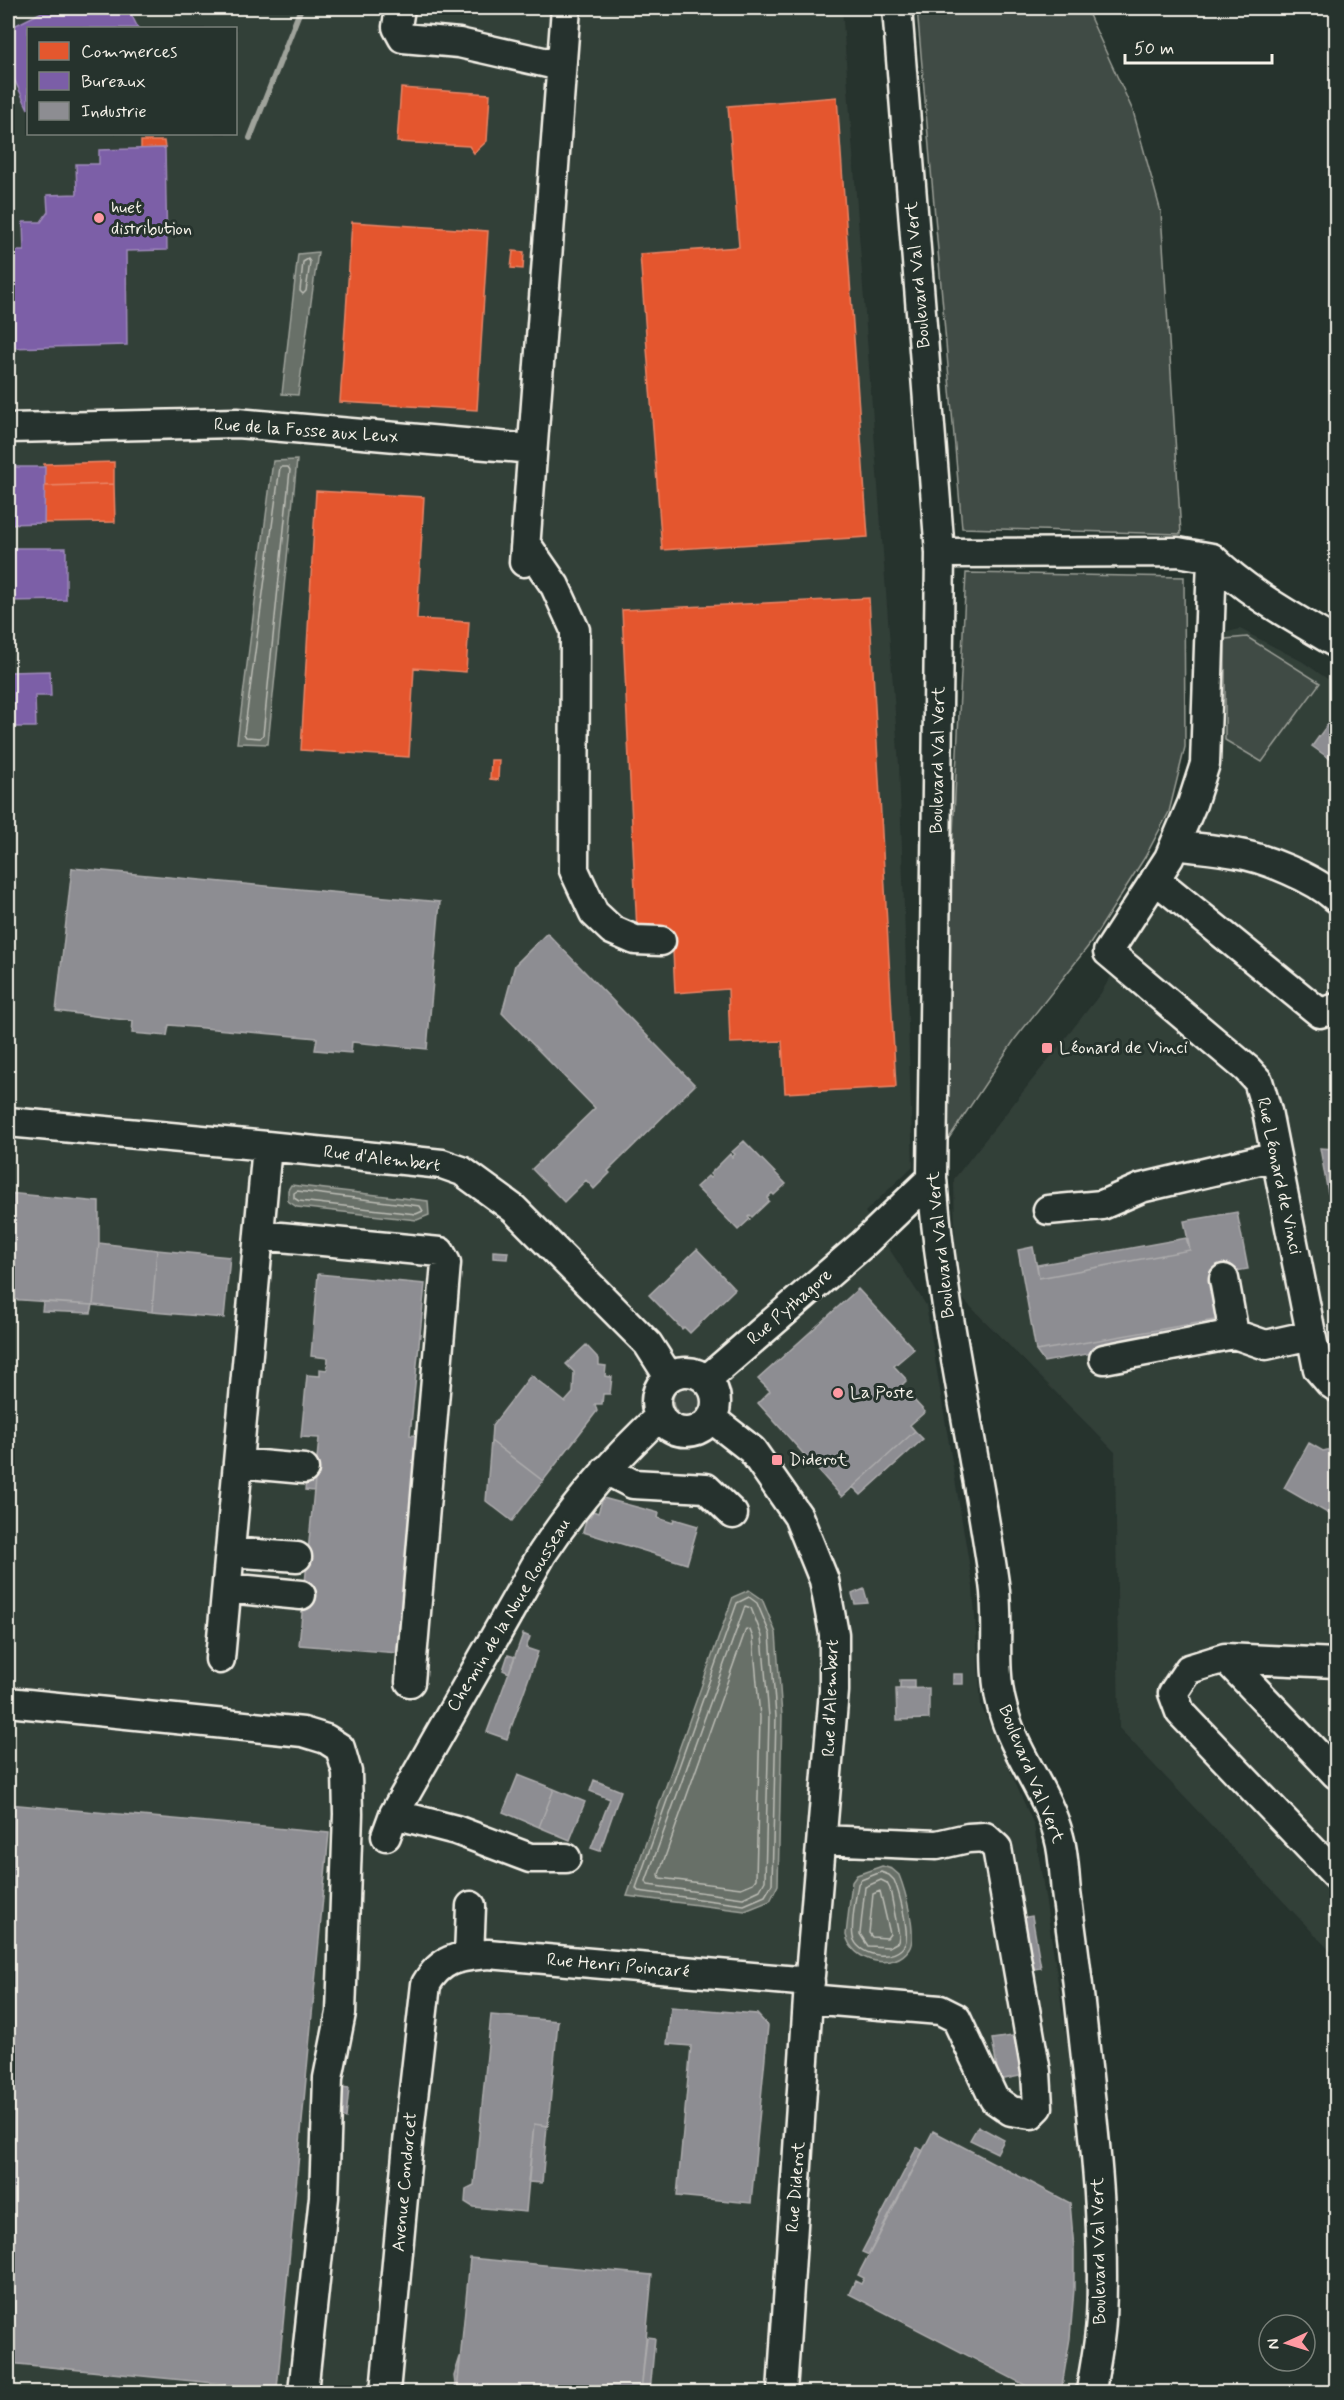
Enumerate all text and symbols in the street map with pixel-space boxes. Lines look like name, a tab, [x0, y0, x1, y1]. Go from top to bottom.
legend	[27, 27, 237, 135]
scale bar	[1125, 27, 1272, 65]
text: 50 m	[1134, 37, 1174, 61]
text: Commerces	[81, 40, 177, 64]
text: Bureaux	[81, 70, 146, 94]
text: Industrie	[81, 100, 147, 124]
place label: huet distribution	[111, 196, 192, 241]
street label: Boulevard Val Vert	[900, 200, 936, 349]
marker: huet distribution	[92, 211, 106, 225]
street label: Rue de la Fosse aux Leux	[213, 413, 399, 449]
street label: Boulevard Val Vert	[925, 686, 951, 834]
place label: Léonard de Vinci	[1059, 1036, 1188, 1060]
marker: Léonard de Vinci	[1040, 1041, 1054, 1055]
street label: Rue Léonard de Vinci	[1251, 1095, 1307, 1257]
street label: Rue d'Alembert	[322, 1140, 442, 1178]
street label: Boulevard Val Vert	[921, 1170, 961, 1319]
street label: Rue Pythagore	[742, 1263, 838, 1351]
place label: La Poste	[850, 1381, 914, 1405]
marker: La Poste	[831, 1386, 845, 1400]
place label: Diderot	[789, 1448, 848, 1472]
marker: Diderot	[770, 1453, 784, 1467]
street label: Chemin de la Noue Rousseau	[441, 1513, 577, 1716]
street label: Rue d'Alembert	[817, 1639, 845, 1757]
street label: Boulevard Val Vert	[992, 1701, 1070, 1847]
street label: Rue Henri Poincaré	[546, 1948, 690, 1984]
street label: Avenue Condorcet	[387, 2111, 423, 2253]
street label: Rue Diderot	[781, 2140, 811, 2233]
street label: Boulevard Val Vert	[1086, 2177, 1112, 2325]
north arrow	[1257, 2313, 1317, 2373]
text: N	[1263, 2338, 1284, 2350]

